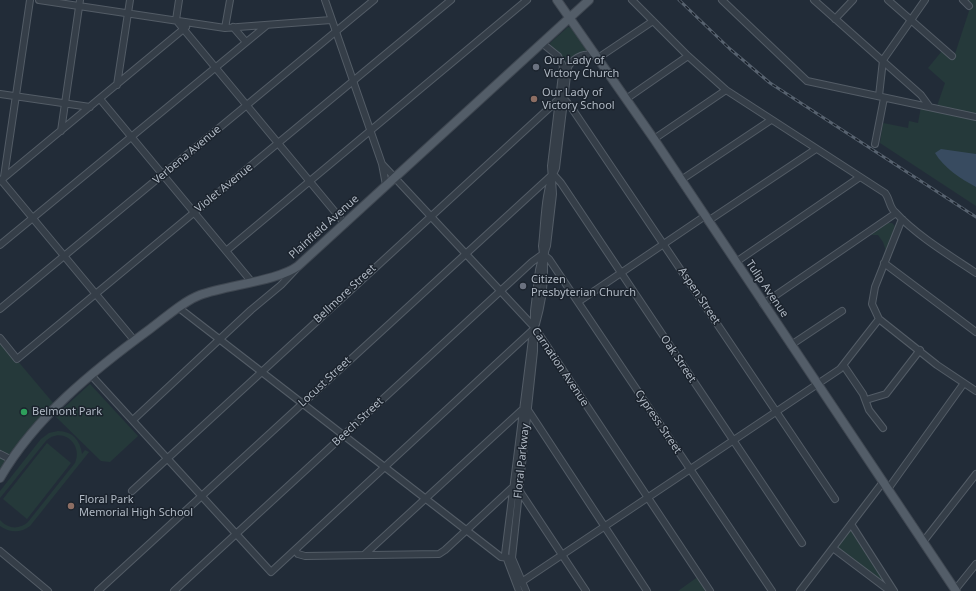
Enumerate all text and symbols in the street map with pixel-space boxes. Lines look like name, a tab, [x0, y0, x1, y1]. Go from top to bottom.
place label: Our Lady of Victory Church	[544, 54, 619, 80]
marker: Our Lady of Victory Church	[531, 62, 541, 72]
place label: Our Lady of Victory School	[542, 86, 615, 112]
marker: Our Lady of Victory School	[529, 94, 539, 104]
street label: Verbena Avenue	[150, 123, 224, 187]
street label: Violet Avenue	[192, 161, 256, 215]
street label: Plainfield Avenue	[286, 192, 362, 262]
street label: Tulip Avenue	[743, 258, 791, 320]
street label: Bellmore Street	[311, 262, 379, 326]
street label: Aspen Street	[675, 265, 723, 327]
place label: Citizen Presbyterian Church	[531, 273, 636, 299]
marker: Citizen Presbyterian Church	[518, 281, 528, 291]
street label: Carnation Avenue	[529, 325, 591, 409]
street label: Oak Street	[657, 333, 699, 385]
street label: Locust Street	[296, 354, 354, 410]
street label: Cypress Street	[632, 388, 684, 456]
street label: Beech Street	[330, 395, 386, 449]
place label: Belmont Park	[32, 405, 102, 419]
marker: Belmont Park	[19, 407, 29, 417]
street label: Floral Parkway	[512, 423, 532, 499]
place label: Floral Park Memorial High School	[79, 493, 193, 519]
marker: Floral Park Memorial High School	[66, 501, 76, 511]

